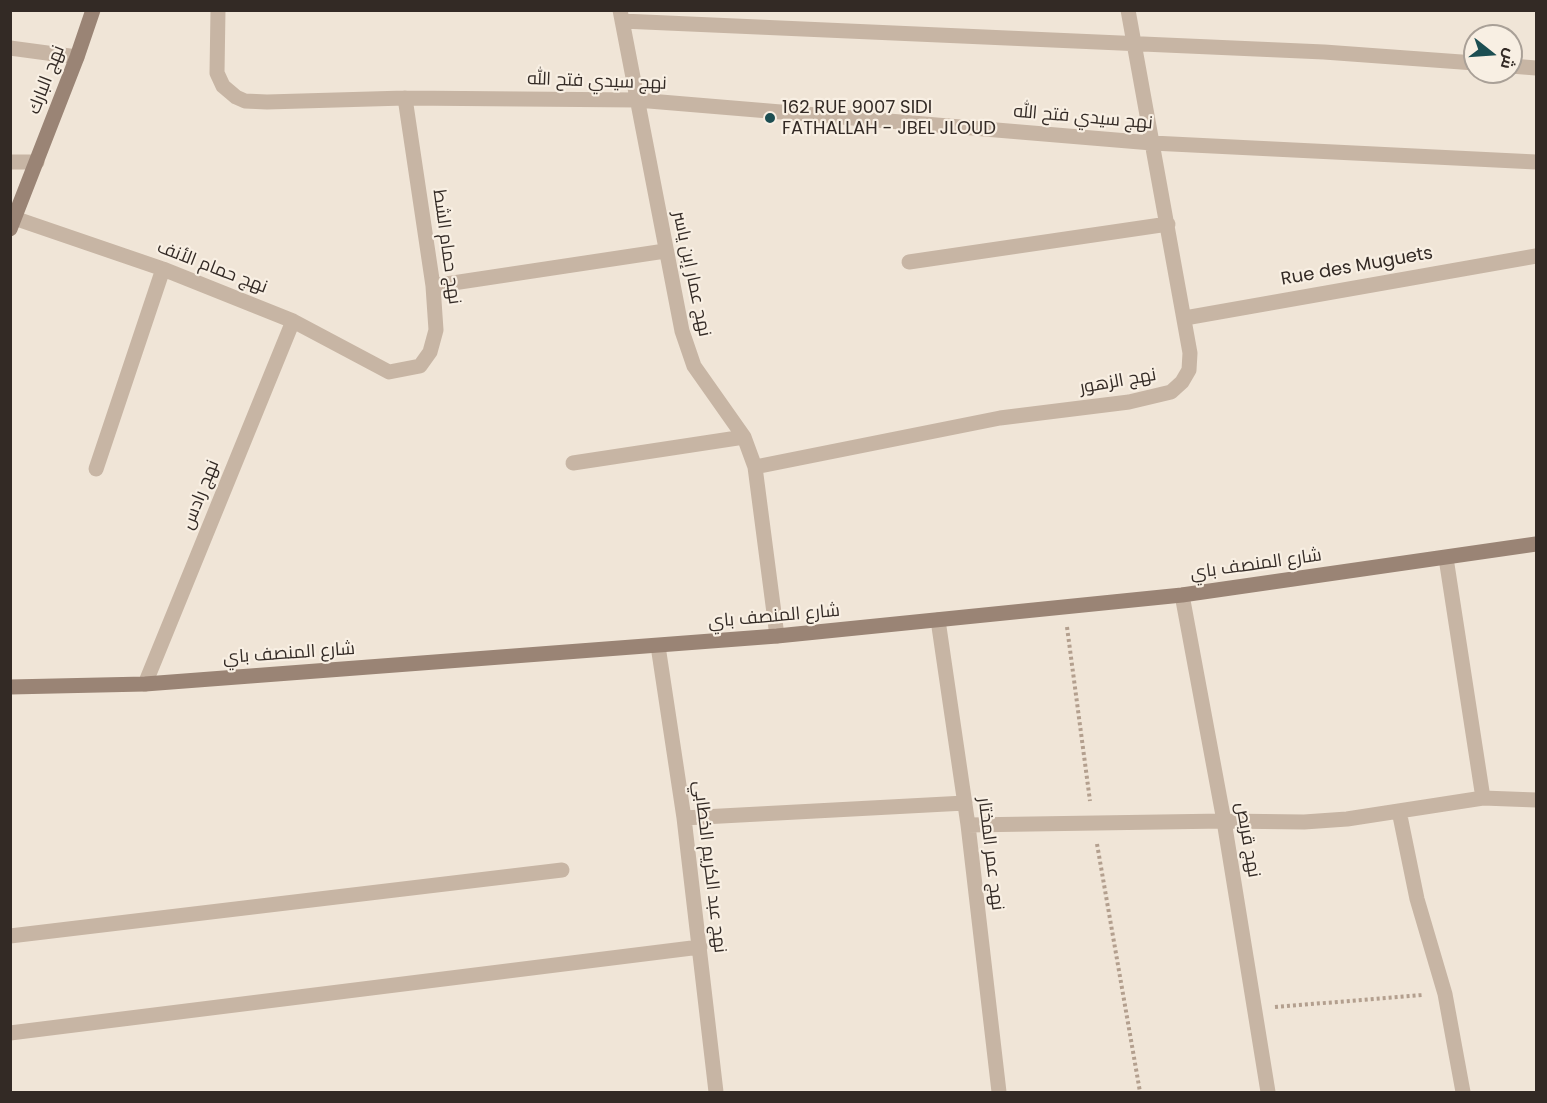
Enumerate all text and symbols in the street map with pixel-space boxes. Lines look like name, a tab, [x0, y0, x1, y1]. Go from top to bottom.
north arrow	[1463, 24, 1523, 84]
street label: نهج البارك	[24, 43, 70, 117]
text: ش	[1495, 46, 1523, 72]
street label: نهج سيدي فتح الله	[527, 69, 667, 95]
place label: 162 RUE 9007 SIDI FATHALLAH - JBEL JLOUD	[782, 97, 996, 140]
street label: نهج سيدي فتح الله	[1012, 101, 1154, 135]
marker: 162 RUE 9007 SIDI FATHALLAH - JBEL JLOUD	[763, 111, 777, 125]
street label: نهج حمام الشط	[427, 188, 465, 306]
street label: نهج عمار إبن ياسر	[667, 209, 715, 339]
street label: نهج حمام الأنف	[154, 237, 270, 299]
street label: Rue des Muguets	[1279, 243, 1435, 291]
street label: نهج الزهور	[1078, 365, 1158, 399]
street label: نهج رادس	[177, 457, 225, 533]
street label: شارع المنصف باي	[1189, 545, 1323, 585]
street label: شارع المنصف باي	[707, 600, 841, 634]
street label: شارع المنصف باي	[222, 639, 356, 669]
street label: نهج عبد الكريم الخطابي	[688, 780, 730, 954]
street label: نهج عمر المختار	[972, 796, 1008, 912]
street label: نهج قربص	[1230, 801, 1264, 879]

